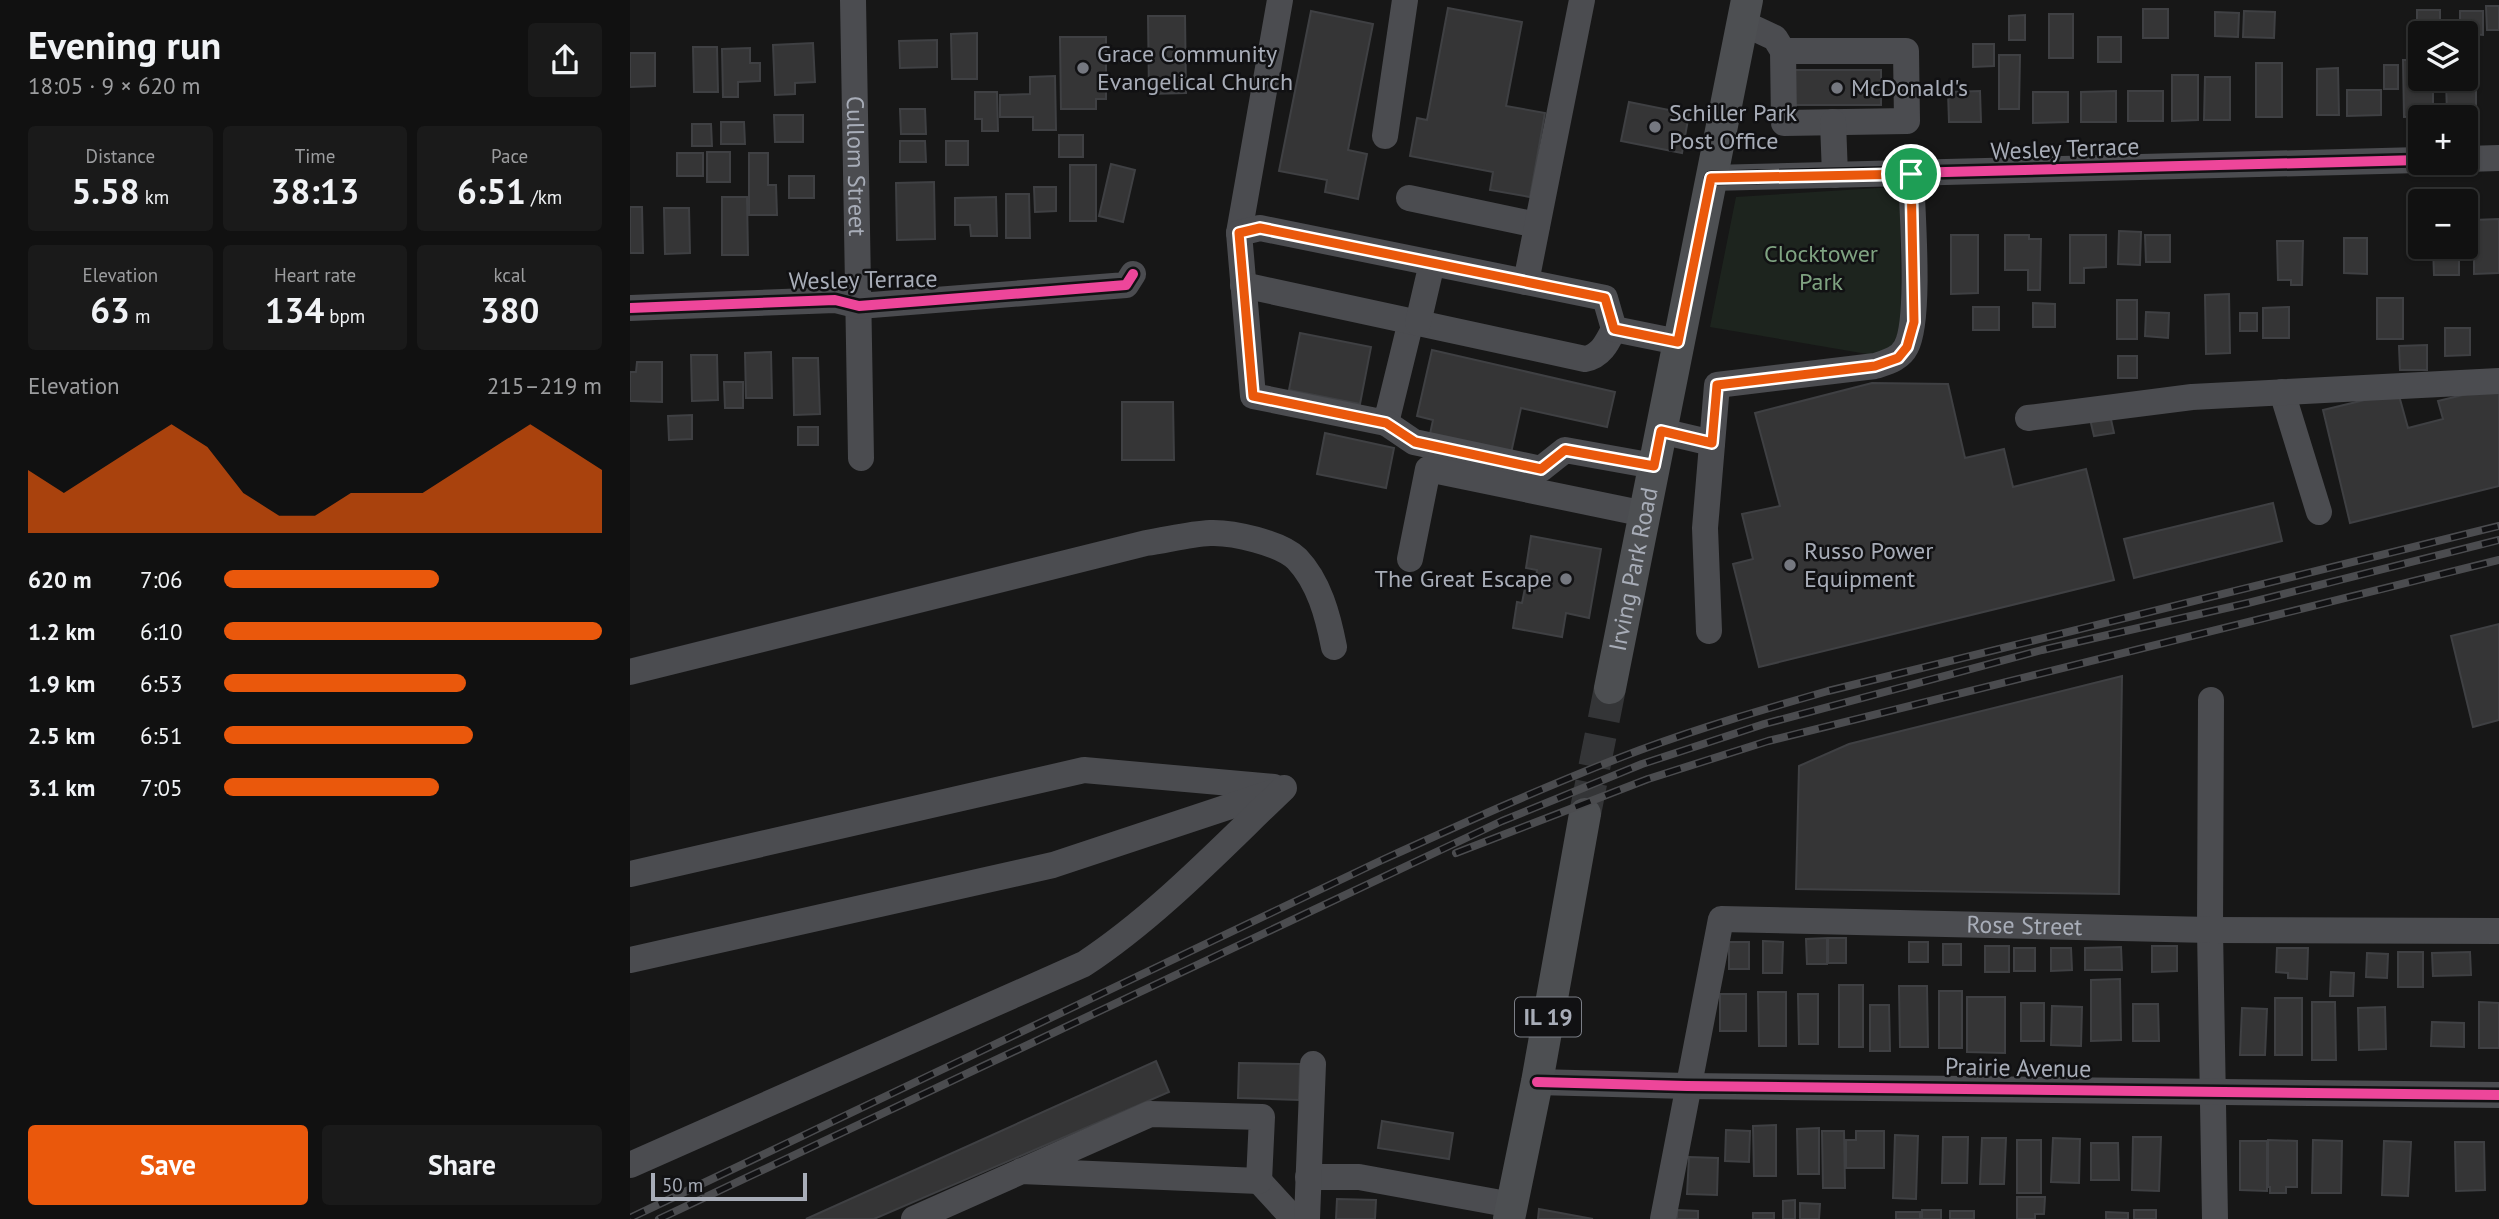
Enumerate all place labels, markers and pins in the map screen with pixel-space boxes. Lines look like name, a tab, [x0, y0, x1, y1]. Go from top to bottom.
place label: Grace Community Evangelical Church	[1097, 38, 1293, 97]
marker: Grace Community Evangelical Church	[1075, 60, 1091, 76]
place label: McDonald's	[1851, 72, 1968, 103]
marker: McDonald's	[1829, 80, 1845, 96]
place label: Schiller Park Post Office	[1669, 97, 1798, 156]
marker: Schiller Park Post Office	[1647, 119, 1663, 135]
pin	[1881, 144, 1941, 204]
place label: Russo Power Equipment	[1804, 535, 1933, 594]
marker: Russo Power Equipment	[1782, 557, 1798, 573]
place label: The Great Escape	[1375, 563, 1552, 594]
marker: The Great Escape	[1558, 571, 1574, 587]

